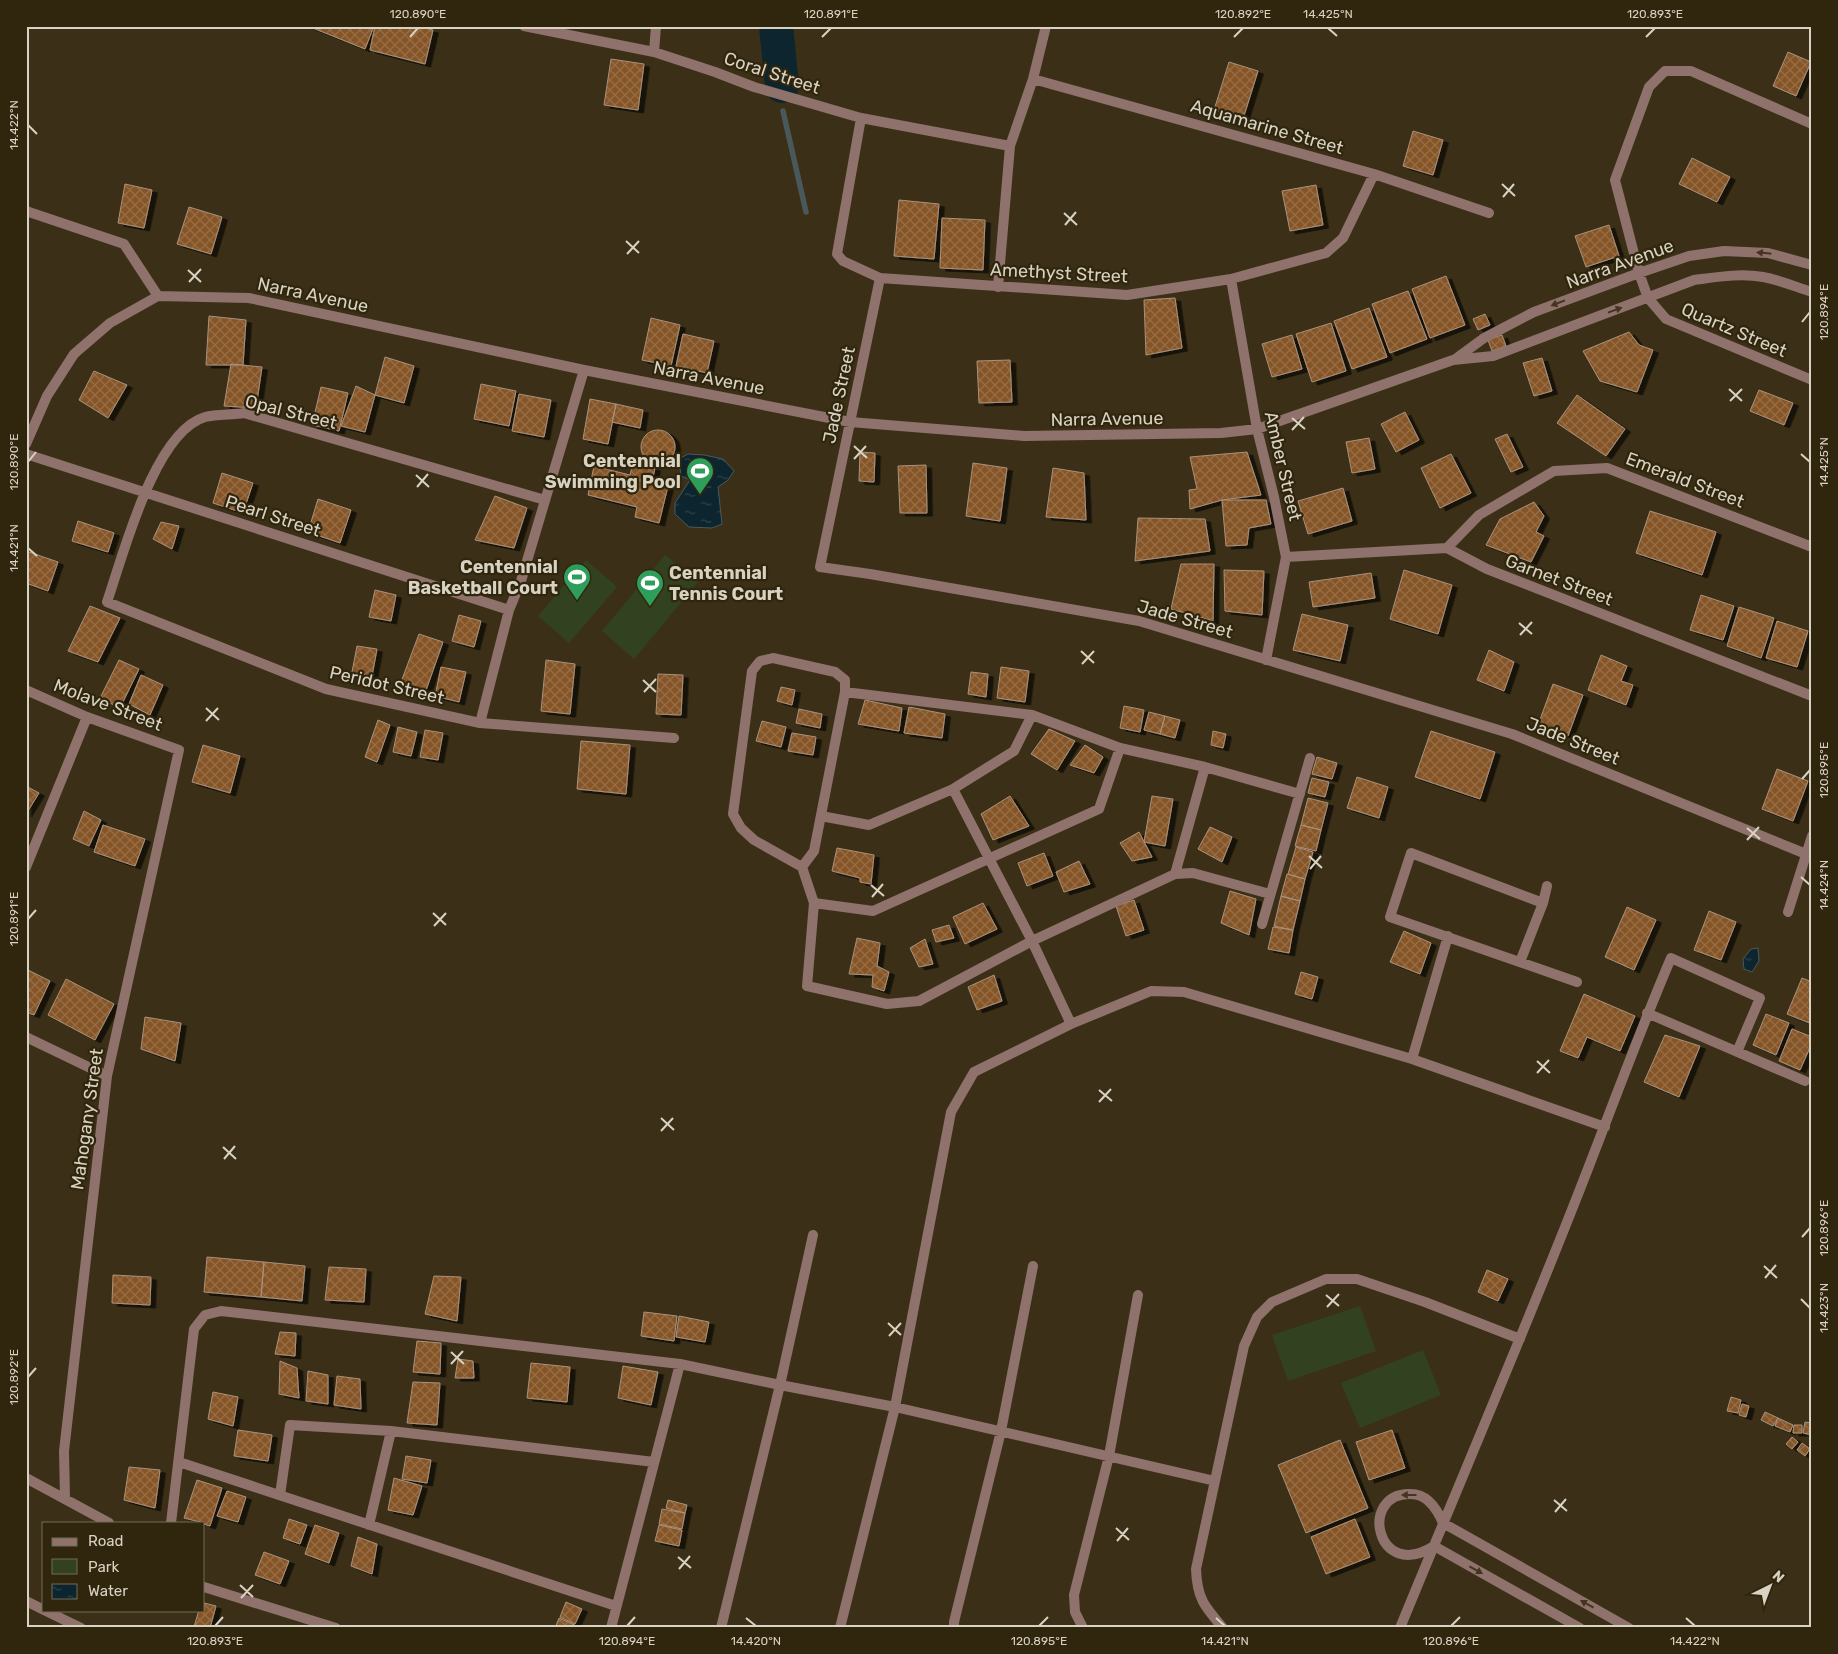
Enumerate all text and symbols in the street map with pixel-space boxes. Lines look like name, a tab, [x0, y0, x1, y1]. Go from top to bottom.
text: 120.890°E	[390, 7, 446, 21]
text: 120.891°E	[804, 7, 858, 21]
text: 120.892°E	[1215, 7, 1271, 21]
text: 14.425°N	[1303, 7, 1353, 21]
text: 120.893°E	[1627, 7, 1683, 21]
street label: Coral Street	[721, 47, 823, 99]
street label: Aquamarine Street	[1188, 95, 1346, 159]
text: 14.422°N	[7, 100, 21, 150]
street label: Narra Avenue	[1563, 234, 1677, 294]
one-way arrow	[1756, 249, 1772, 257]
street label: Amethyst Street	[989, 258, 1129, 288]
street label: Narra Avenue	[255, 273, 371, 317]
text: 120.894°E	[1817, 284, 1831, 340]
street label: Quartz Street	[1678, 298, 1790, 362]
one-way arrow	[1550, 299, 1565, 307]
one-way arrow	[1607, 306, 1622, 313]
street label: Jade Street	[818, 345, 860, 445]
street label: Narra Avenue	[651, 356, 767, 400]
street label: Opal Street	[243, 390, 339, 434]
street label: Narra Avenue	[1050, 407, 1164, 431]
street label: Amber Street	[1260, 409, 1306, 523]
text: 120.890°E	[7, 434, 21, 490]
text: 14.425°N	[1817, 437, 1831, 487]
street label: Emerald Street	[1623, 447, 1747, 513]
place label: Centennial Swimming Pool	[545, 450, 681, 493]
sports icon: Centennial Swimming Pool	[685, 456, 715, 495]
street label: Pearl Street	[222, 490, 324, 542]
text: 14.421°N	[7, 524, 21, 572]
street label: Garnet Street	[1502, 549, 1616, 611]
place label: Centennial Basketball Court	[408, 556, 558, 599]
sports icon: Centennial Basketball Court	[562, 562, 592, 601]
place label: Centennial Tennis Court	[669, 562, 783, 605]
sports icon: Centennial Tennis Court	[635, 568, 665, 607]
street label: Jade Street	[1135, 595, 1235, 643]
street label: Peridot Street	[327, 661, 447, 709]
street label: Molave Street	[50, 674, 166, 736]
street label: Jade Street	[1523, 712, 1623, 770]
text: 120.895°E	[1817, 742, 1831, 798]
text: 14.424°N	[1817, 860, 1831, 910]
text: 120.891°E	[7, 892, 21, 946]
street label: Mahogany Street	[66, 1047, 108, 1191]
text: 120.896°E	[1817, 1200, 1831, 1256]
text: 14.423°N	[1817, 1283, 1831, 1333]
text: 120.892°E	[7, 1349, 21, 1405]
one-way arrow	[1401, 1491, 1417, 1499]
legend	[42, 1522, 205, 1612]
text: Road	[88, 1532, 124, 1550]
text: Park	[88, 1558, 119, 1576]
north arrow	[1746, 1562, 1796, 1612]
one-way arrow	[1470, 1565, 1483, 1574]
text: N	[1769, 1567, 1788, 1586]
text: Water	[88, 1582, 128, 1600]
one-way arrow	[1579, 1600, 1594, 1608]
text: 120.893°E	[187, 1634, 243, 1648]
text: 120.894°E	[599, 1634, 655, 1648]
text: 14.420°N	[731, 1634, 781, 1648]
text: 120.895°E	[1011, 1634, 1067, 1648]
text: 14.421°N	[1201, 1634, 1249, 1648]
text: 120.896°E	[1423, 1634, 1479, 1648]
text: 14.422°N	[1670, 1634, 1720, 1648]

